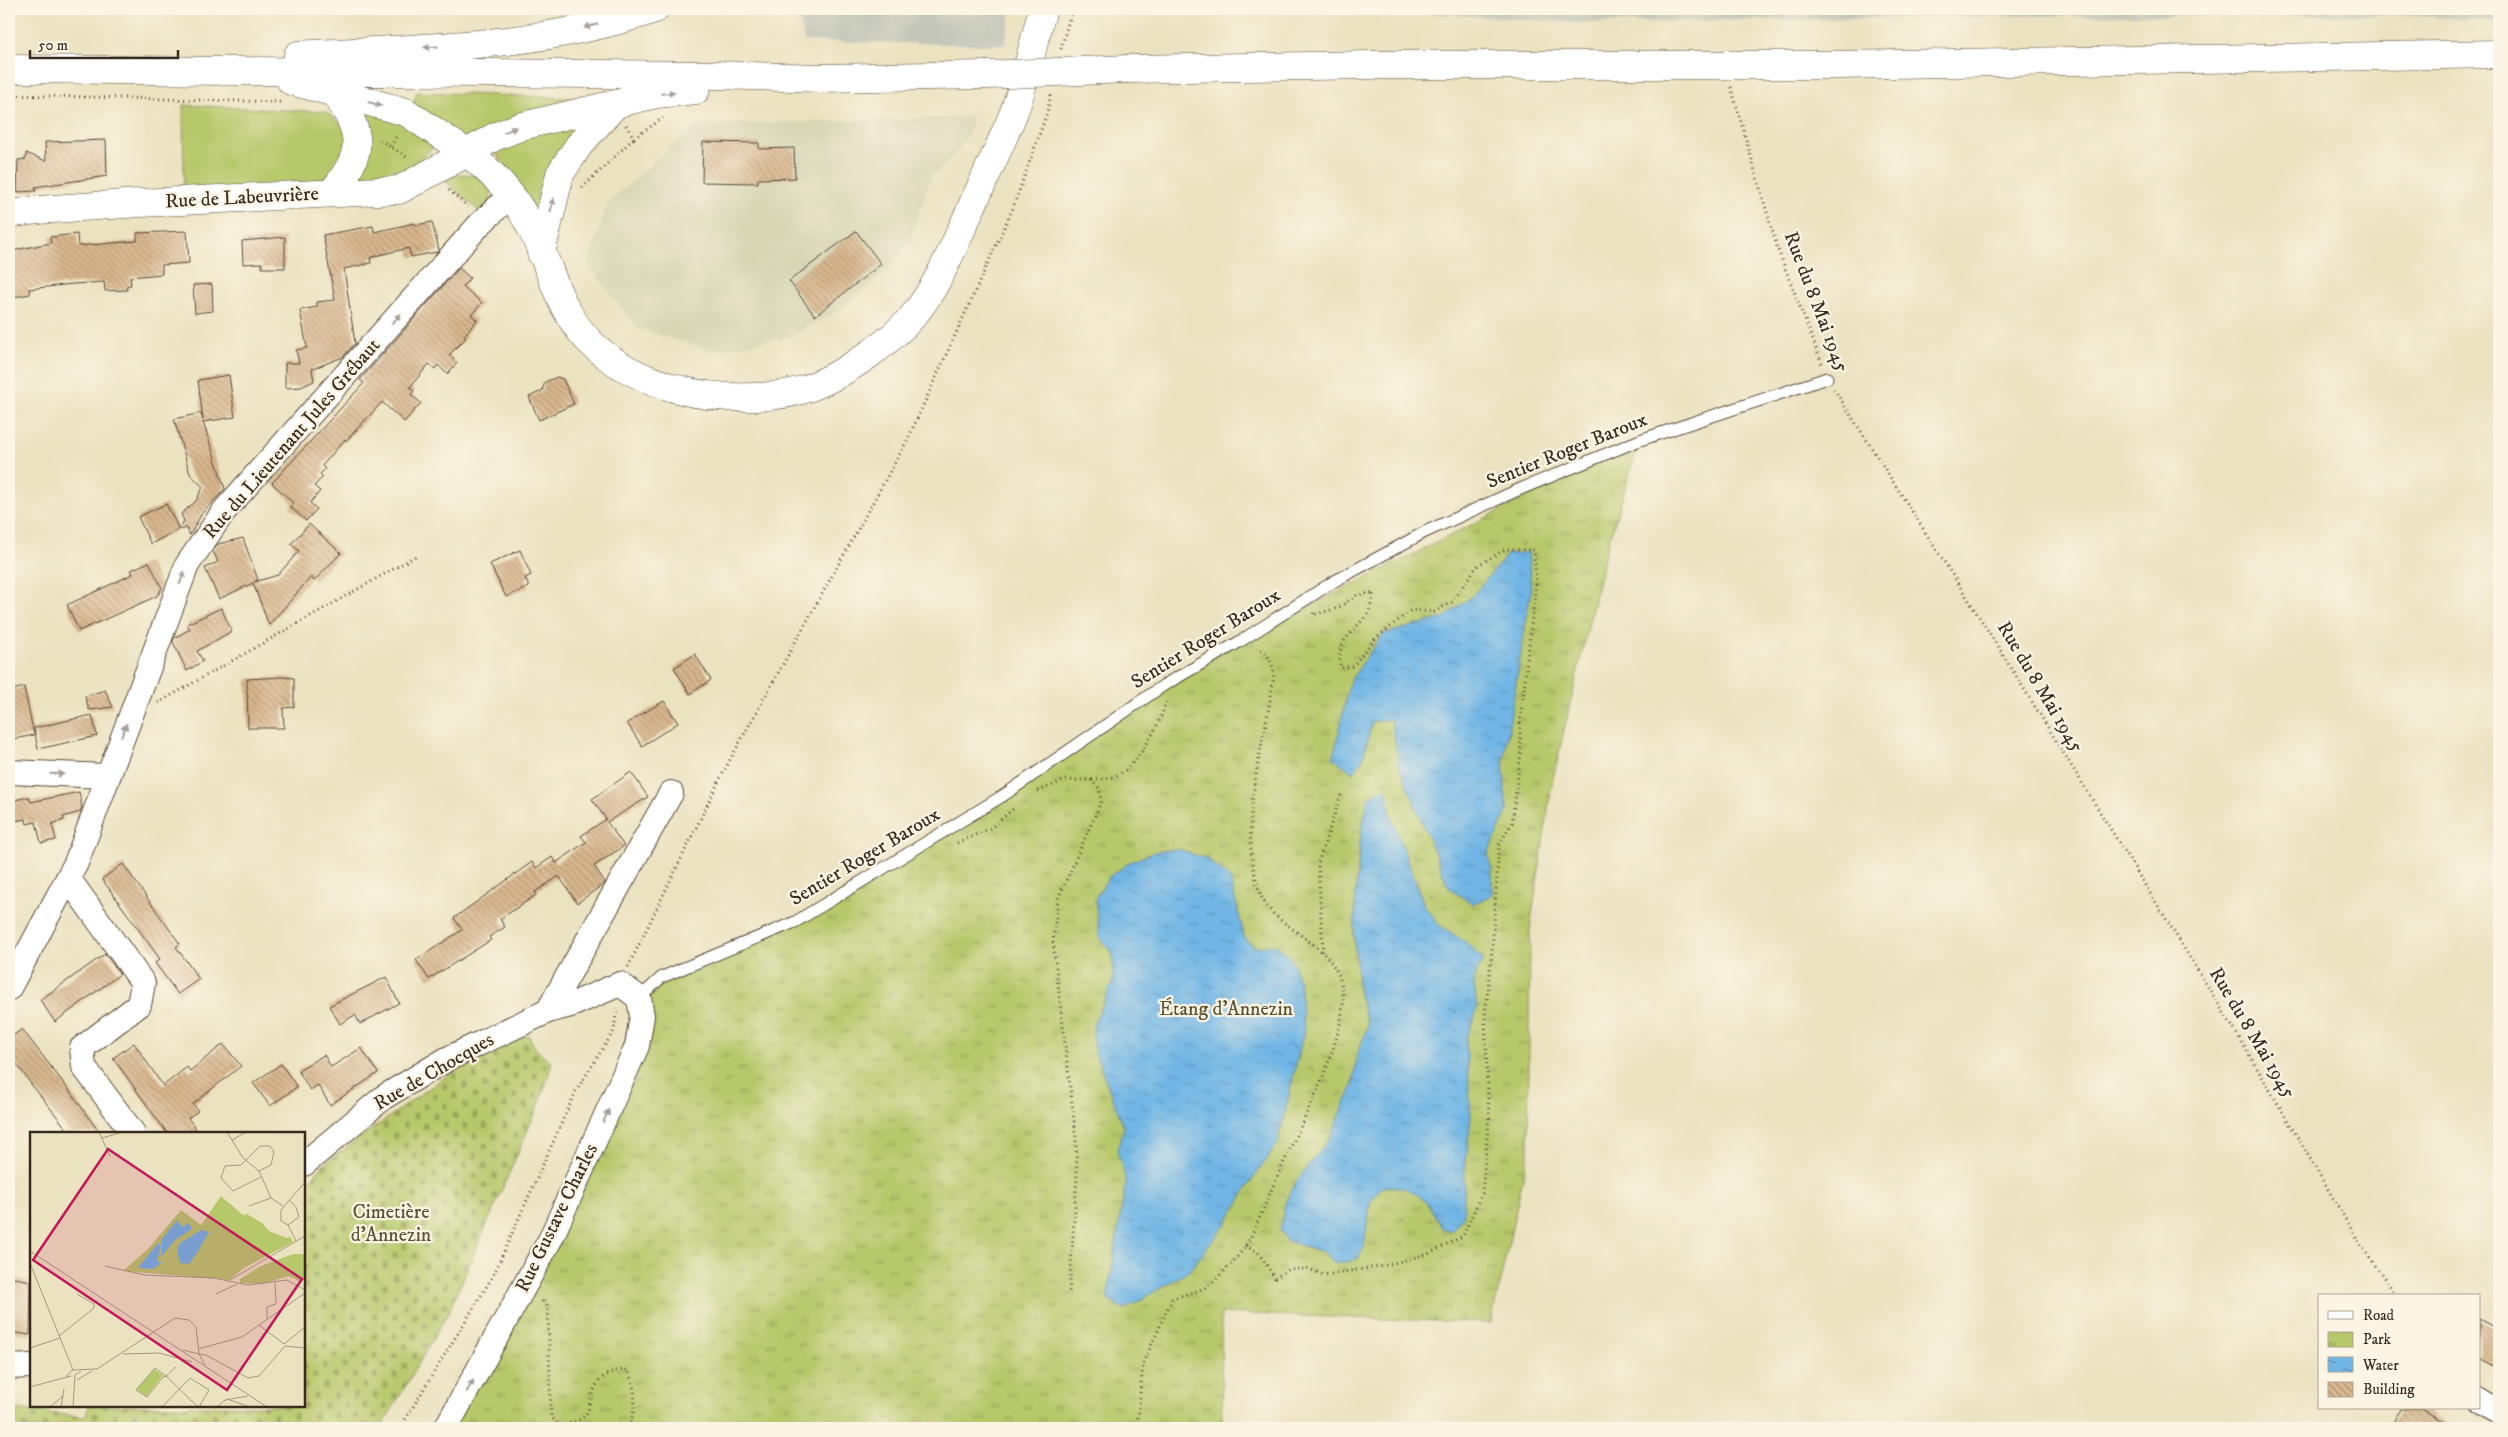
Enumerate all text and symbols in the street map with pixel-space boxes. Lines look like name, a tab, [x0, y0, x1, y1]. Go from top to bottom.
one-way arrow	[584, 22, 599, 30]
scale bar	[30, 28, 178, 60]
text: 50 m	[38, 36, 68, 55]
one-way arrow	[422, 44, 438, 52]
one-way arrow	[660, 89, 676, 97]
one-way arrow	[368, 101, 383, 109]
one-way arrow	[503, 126, 517, 134]
street label: Rue de Labeuvrière	[165, 181, 319, 215]
one-way arrow	[548, 198, 556, 213]
street label: Rue du 8 Mai 1945	[1778, 228, 1854, 376]
one-way arrow	[390, 313, 402, 325]
street label: Rue du Lieutenant Jules Grébaut	[198, 334, 386, 544]
street label: Sentier Roger Baroux	[1483, 407, 1651, 495]
one-way arrow	[178, 571, 186, 585]
street label: Sentier Roger Baroux	[1127, 583, 1285, 695]
street label: Rue du 8 Mai 1945	[1991, 617, 2089, 757]
one-way arrow	[120, 722, 128, 737]
one-way arrow	[50, 770, 66, 778]
street label: Sentier Roger Baroux	[785, 802, 945, 912]
street label: Rue du 8 Mai 1945	[2203, 963, 2301, 1103]
park label: Étang d’Annezin	[1159, 997, 1294, 1022]
street label: Rue de Chocques	[369, 1027, 499, 1116]
one-way arrow	[602, 1109, 610, 1123]
inset map	[30, 1132, 305, 1407]
street label: Rue Gustave Charles	[510, 1139, 604, 1297]
park label: Cimetière d’Annezin	[351, 1200, 432, 1248]
legend	[2318, 1294, 2480, 1410]
text: Road	[2363, 1306, 2395, 1325]
text: Park	[2363, 1330, 2392, 1349]
text: Water	[2362, 1356, 2399, 1375]
one-way arrow	[465, 1379, 474, 1392]
text: Building	[2363, 1380, 2415, 1399]

